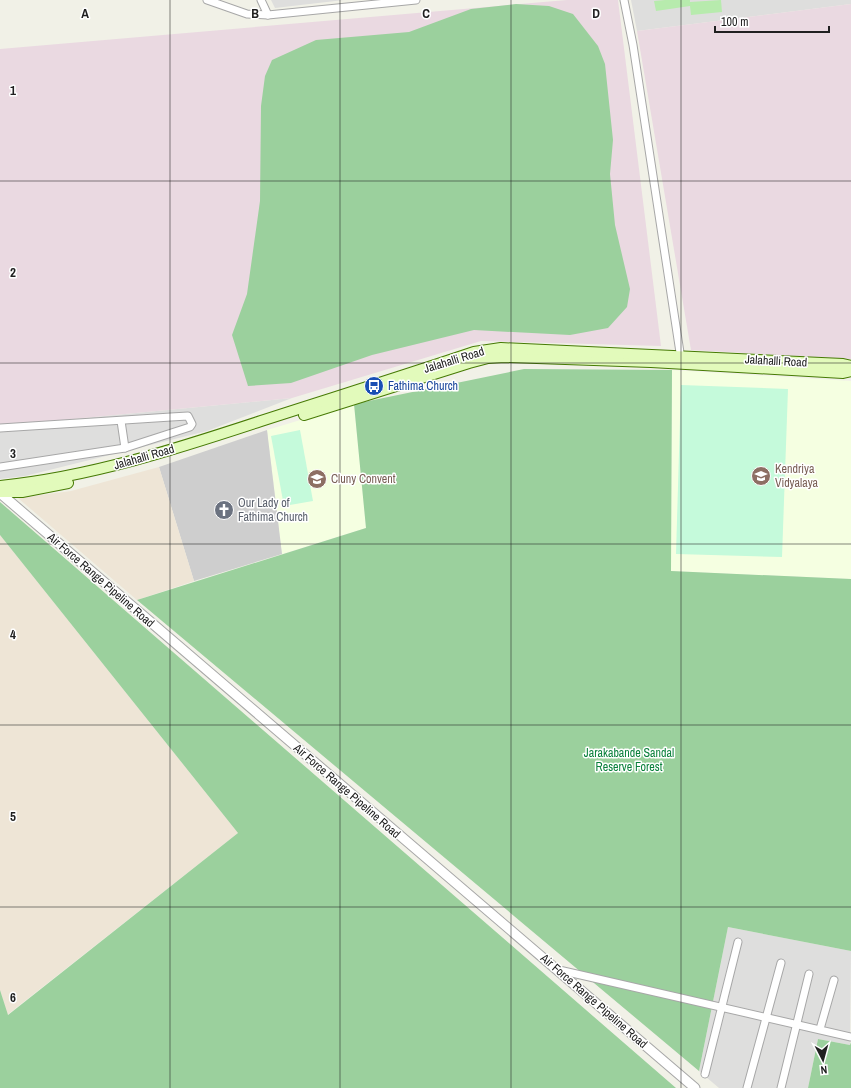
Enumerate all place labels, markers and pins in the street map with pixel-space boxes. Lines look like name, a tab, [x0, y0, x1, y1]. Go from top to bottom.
bus stop icon: Fathima Church	[363, 375, 385, 397]
place label: Fathima Church	[388, 378, 458, 394]
place label: Kendriya Vidyalaya	[775, 461, 819, 491]
school or university icon: Kendriya Vidyalaya	[750, 465, 772, 487]
school or university icon: Cluny Convent	[306, 468, 328, 490]
place label: Cluny Convent	[331, 471, 396, 487]
place label: Our Lady of Fathima Church	[238, 495, 308, 525]
church icon: Our Lady of Fathima Church	[213, 499, 235, 521]

